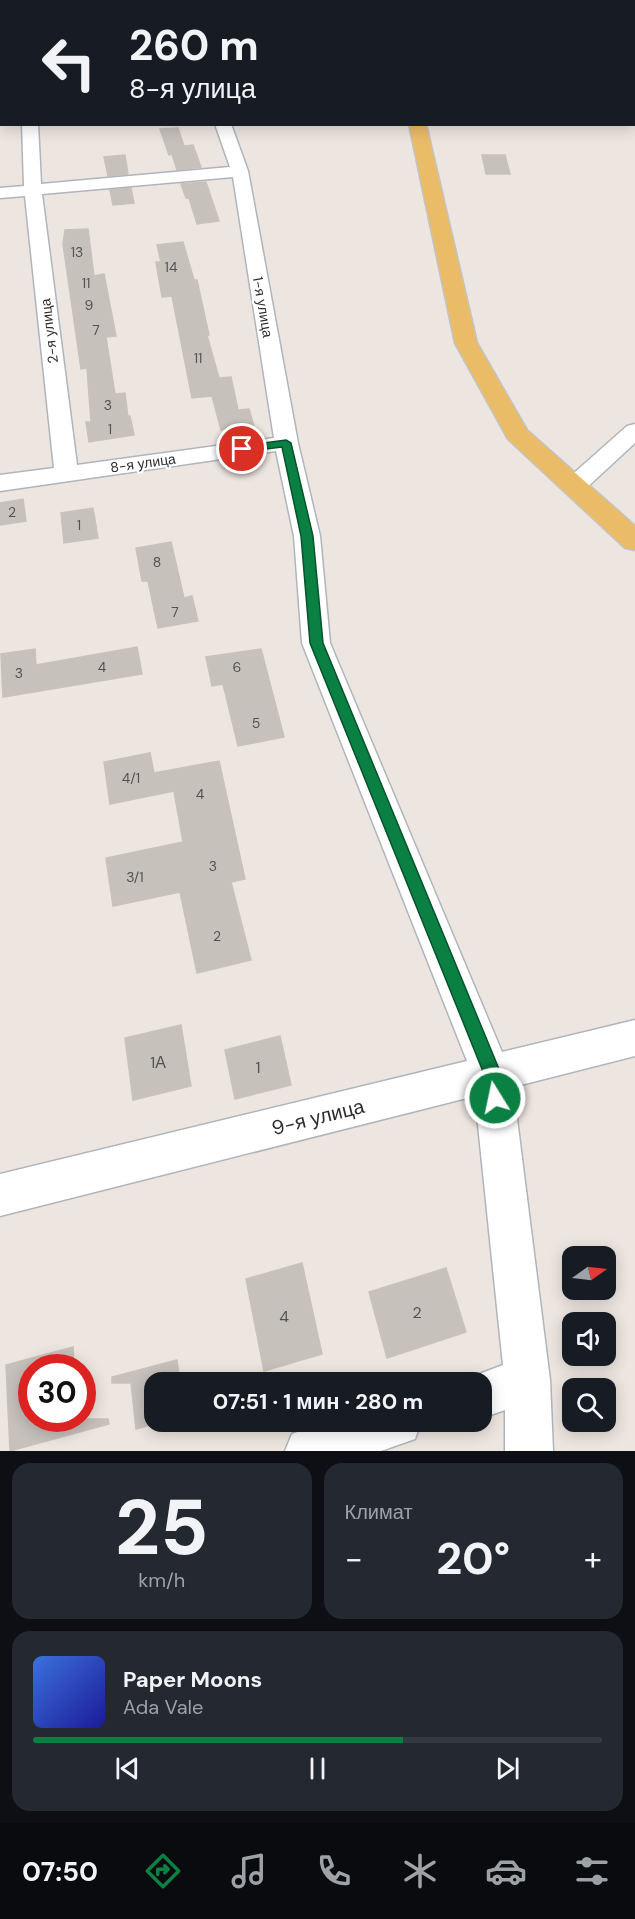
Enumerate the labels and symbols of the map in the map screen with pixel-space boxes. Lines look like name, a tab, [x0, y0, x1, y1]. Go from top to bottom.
house number: 13	[71, 243, 83, 261]
house number: 14	[165, 258, 178, 276]
house number: 11	[82, 274, 90, 292]
street label: 1-я улица	[249, 275, 277, 339]
house number: 9	[85, 296, 94, 314]
street label: 2-я улица	[36, 297, 62, 365]
house number: 7	[92, 321, 100, 339]
house number: 11	[194, 349, 202, 367]
house number: 3	[104, 396, 112, 414]
house number: 1	[108, 420, 112, 438]
pin	[216, 423, 267, 474]
street label: 8-я улица	[109, 449, 177, 476]
house number: 2	[8, 503, 16, 521]
house number: 1	[77, 516, 81, 534]
house number: 8	[153, 553, 161, 571]
house number: 7	[171, 603, 179, 621]
house number: 4	[98, 658, 107, 676]
house number: 6	[233, 658, 241, 676]
house number: 3	[15, 664, 23, 682]
house number: 5	[252, 714, 260, 732]
house number: 4/1	[122, 769, 140, 787]
house number: 4	[196, 785, 205, 803]
house number: 3	[209, 857, 217, 875]
house number: 3/1	[126, 868, 144, 886]
house number: 2	[213, 927, 221, 945]
house number: 1А	[150, 1052, 166, 1073]
house number: 1	[256, 1057, 261, 1078]
position arrow	[463, 1066, 527, 1130]
street label: 9-я улица	[269, 1093, 368, 1141]
north arrow	[562, 1246, 616, 1300]
house number: 2	[412, 1302, 422, 1323]
house number: 4	[279, 1306, 289, 1327]
speed limit sign: 30	[18, 1354, 96, 1432]

